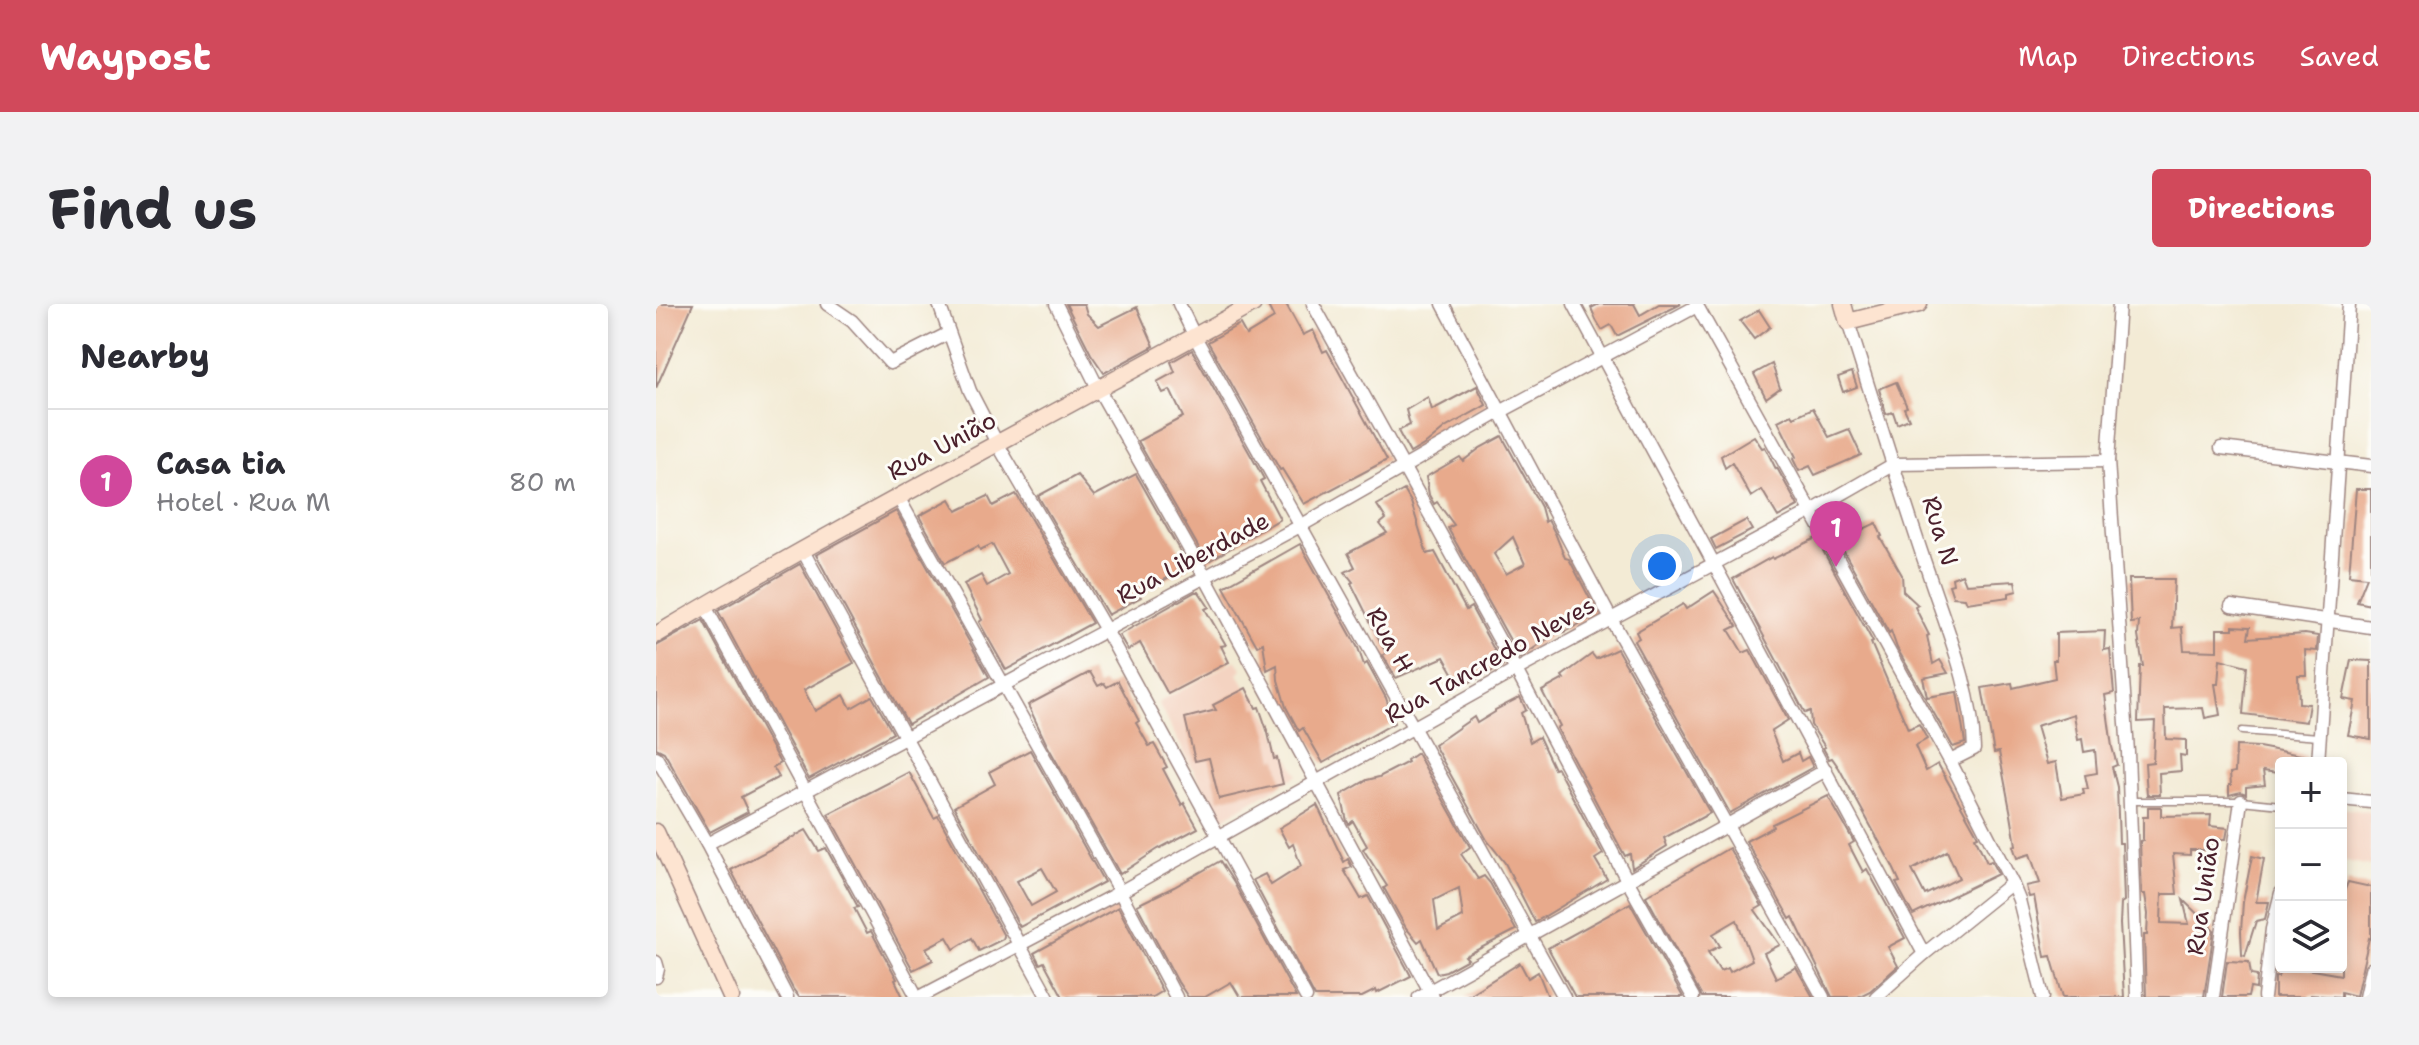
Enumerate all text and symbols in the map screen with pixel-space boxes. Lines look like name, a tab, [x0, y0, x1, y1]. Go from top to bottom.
text: Waypost	[40, 31, 211, 82]
text: Map	[2018, 37, 2078, 75]
text: Directions	[2122, 37, 2256, 75]
text: Saved	[2300, 37, 2379, 75]
button: Directions	[2152, 169, 2371, 247]
text: Find us	[48, 171, 257, 246]
text: Nearby	[80, 333, 210, 379]
street label: Rua União	[882, 404, 1002, 488]
text: Casa tia	[156, 443, 286, 484]
text: 1	[100, 464, 112, 499]
text: 80 m	[509, 464, 576, 499]
text: Hotel · Rua M	[156, 484, 330, 519]
street label: Rua N	[1914, 492, 1966, 570]
pin: 1	[1810, 501, 1862, 567]
street label: Rua Liberdade	[1111, 504, 1275, 612]
your location	[1642, 546, 1682, 586]
street label: Rua Tancredo Neves	[1379, 589, 1601, 731]
street label: Rua H	[1359, 601, 1421, 679]
map controls	[2275, 757, 2347, 973]
button: +	[2275, 757, 2347, 829]
button: −	[2275, 829, 2347, 901]
street label: Rua União	[2179, 835, 2227, 957]
button: layers	[2275, 901, 2347, 973]

